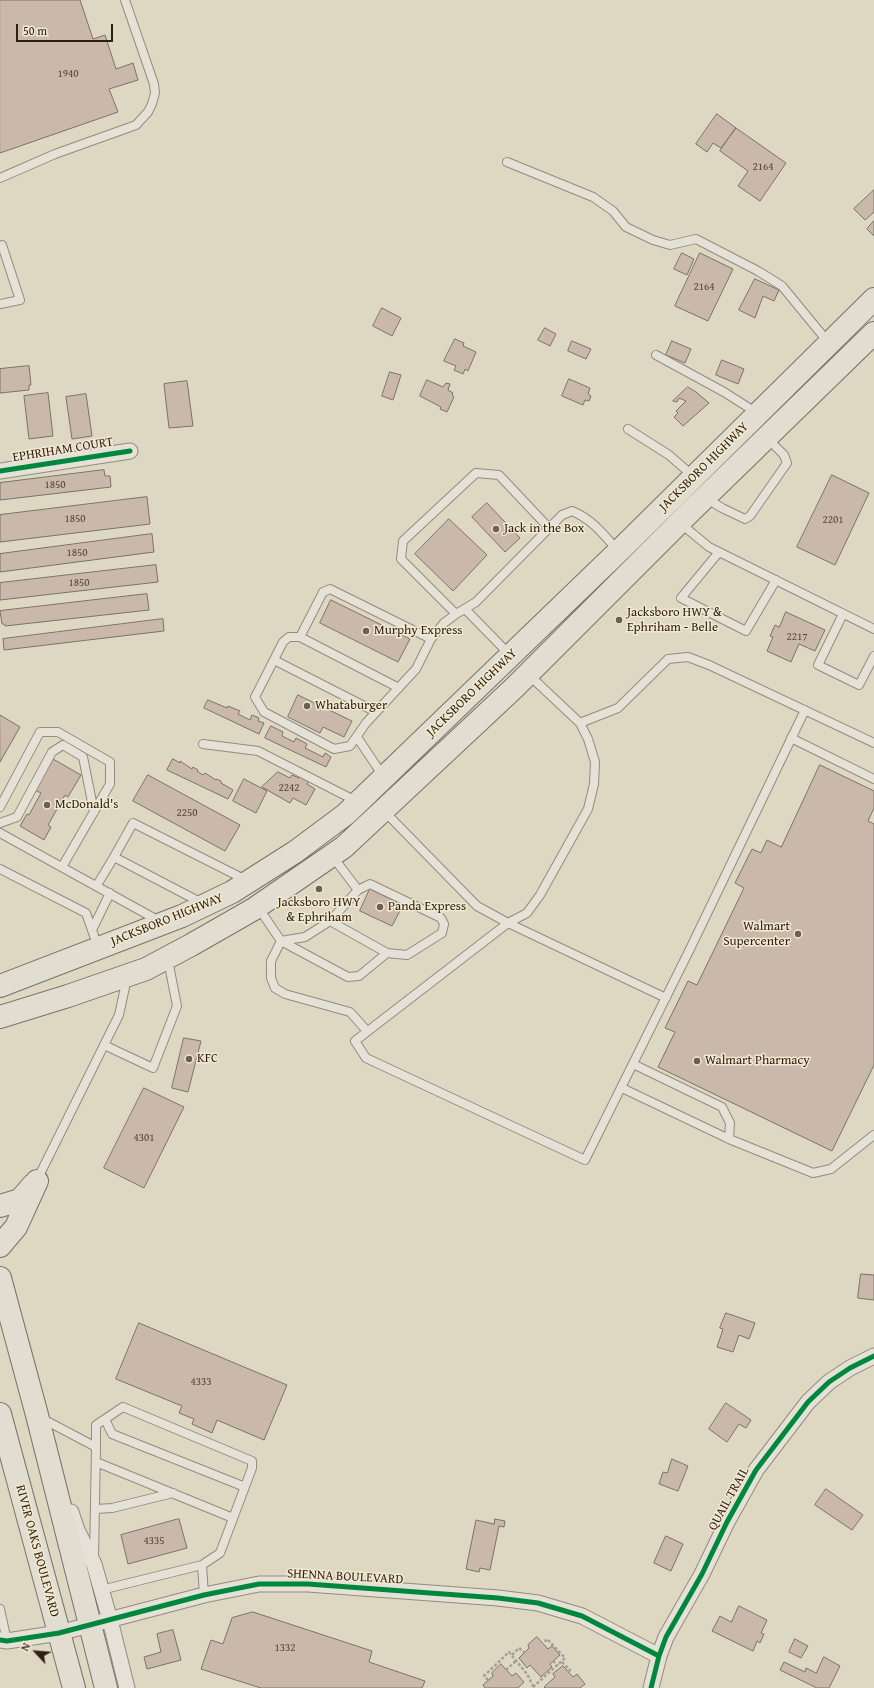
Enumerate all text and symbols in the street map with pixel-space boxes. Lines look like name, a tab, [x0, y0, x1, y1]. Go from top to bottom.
scale bar	[18, 16, 115, 42]
text: 50 m	[23, 22, 47, 39]
house number: 1940	[57, 67, 79, 81]
house number: 2164	[752, 160, 774, 174]
house number: 2164	[693, 280, 715, 294]
street label: JACKSBORO HIGHWAY	[656, 419, 752, 515]
street label: EPHRIHAM COURT	[12, 434, 114, 466]
house number: 1850	[44, 478, 66, 492]
house number: 1850	[64, 512, 86, 526]
house number: 2201	[822, 513, 844, 527]
place label: Jack in the Box	[504, 521, 584, 537]
marker: Jack in the Box	[491, 524, 501, 534]
house number: 1850	[66, 546, 88, 560]
house number: 1850	[68, 576, 90, 590]
place label: Jacksboro HWY & Ephriham - Belle	[627, 605, 722, 636]
marker: Jacksboro HWY & Ephriham - Belle	[614, 615, 624, 625]
place label: Murphy Express	[374, 623, 462, 639]
marker: Murphy Express	[361, 626, 371, 636]
house number: 2217	[786, 630, 808, 644]
street label: JACKSBORO HIGHWAY	[423, 646, 521, 740]
place label: Whataburger	[315, 698, 387, 714]
marker: Whataburger	[302, 701, 312, 711]
house number: 2242	[278, 781, 300, 795]
place label: McDonald's	[55, 797, 118, 813]
marker: McDonald's	[42, 800, 52, 810]
house number: 2250	[176, 806, 198, 820]
marker: Jacksboro HWY & Ephriham	[314, 884, 324, 894]
street label: JACKSBORO HIGHWAY	[108, 890, 226, 950]
place label: Jacksboro HWY & Ephriham	[277, 895, 361, 926]
place label: Panda Express	[388, 899, 466, 915]
marker: Panda Express	[375, 902, 385, 912]
place label: Walmart Supercenter	[723, 919, 790, 950]
marker: Walmart Supercenter	[793, 929, 803, 939]
place label: KFC	[197, 1051, 218, 1067]
place label: Walmart Pharmacy	[705, 1053, 810, 1069]
marker: KFC	[184, 1054, 194, 1064]
marker: Walmart Pharmacy	[692, 1056, 702, 1066]
house number: 4301	[133, 1131, 155, 1145]
house number: 4333	[190, 1375, 212, 1389]
street label: QUAIL TRAIL	[705, 1465, 753, 1533]
street label: RIVER OAKS BOULEVARD	[12, 1483, 62, 1619]
house number: 4335	[143, 1534, 165, 1548]
street label: SHENNA BOULEVARD	[286, 1566, 404, 1588]
north arrow	[16, 1632, 56, 1672]
text: N	[16, 1640, 34, 1654]
house number: 1332	[274, 1641, 296, 1655]

